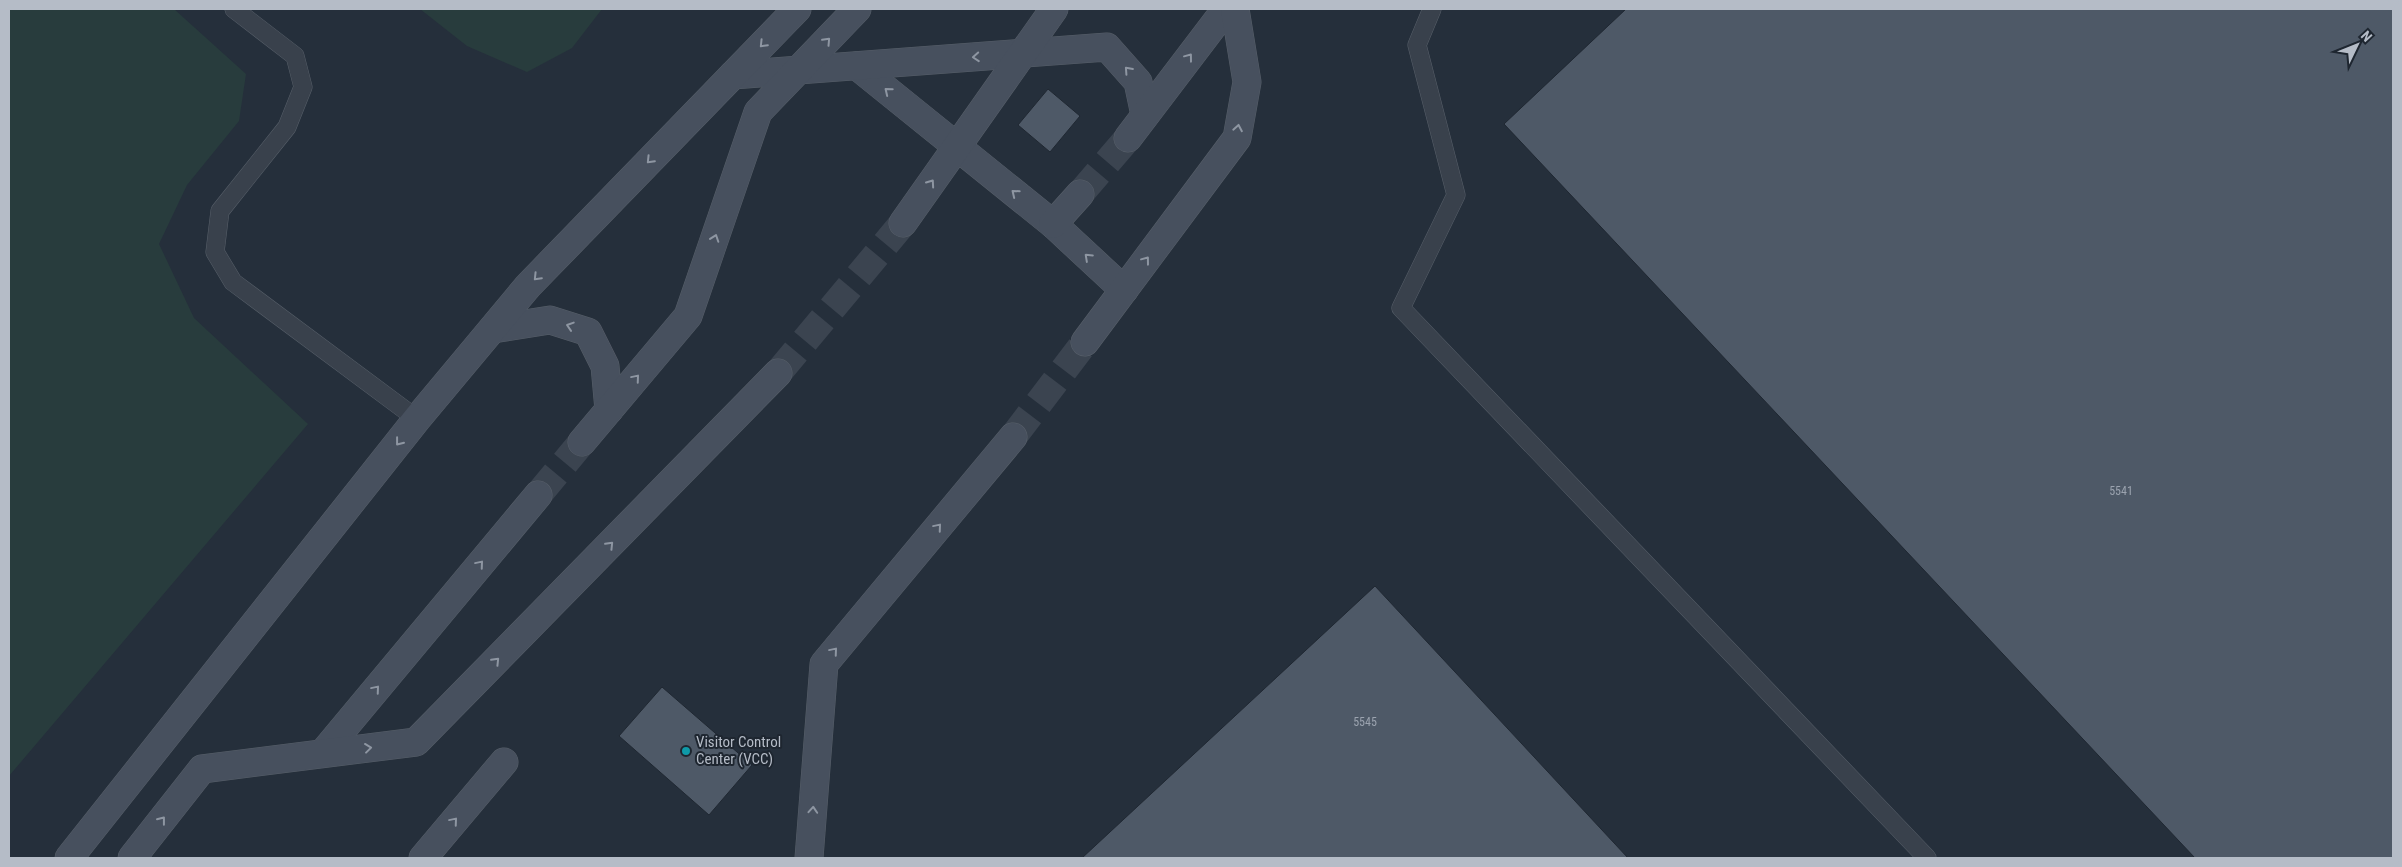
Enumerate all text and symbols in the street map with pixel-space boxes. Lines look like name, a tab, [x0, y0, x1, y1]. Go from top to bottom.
north arrow	[2332, 20, 2382, 70]
text: N	[2358, 28, 2375, 45]
one-way arrow	[821, 37, 830, 46]
one-way arrow	[760, 38, 769, 47]
one-way arrow	[972, 52, 980, 63]
one-way arrow	[1183, 53, 1192, 63]
one-way arrow	[1125, 67, 1134, 76]
one-way arrow	[885, 88, 894, 97]
one-way arrow	[1233, 124, 1243, 132]
one-way arrow	[647, 155, 656, 164]
one-way arrow	[925, 179, 934, 189]
one-way arrow	[1012, 191, 1021, 199]
one-way arrow	[709, 235, 719, 243]
one-way arrow	[1085, 254, 1094, 263]
one-way arrow	[1140, 257, 1148, 266]
one-way arrow	[534, 271, 543, 280]
one-way arrow	[566, 322, 575, 332]
one-way arrow	[631, 374, 640, 383]
one-way arrow	[396, 436, 405, 446]
house number: 5541	[2109, 484, 2133, 498]
one-way arrow	[933, 523, 942, 532]
one-way arrow	[604, 541, 613, 550]
one-way arrow	[475, 561, 484, 570]
one-way arrow	[829, 648, 838, 657]
one-way arrow	[490, 657, 499, 666]
one-way arrow	[371, 686, 379, 695]
house number: 5545	[1353, 715, 1377, 729]
place label: Visitor Control Center (VCC)	[696, 733, 781, 768]
one-way arrow	[365, 743, 373, 754]
marker: Visitor Control Center (VCC)	[680, 745, 692, 757]
one-way arrow	[807, 805, 818, 813]
one-way arrow	[156, 817, 164, 826]
one-way arrow	[448, 818, 457, 827]

